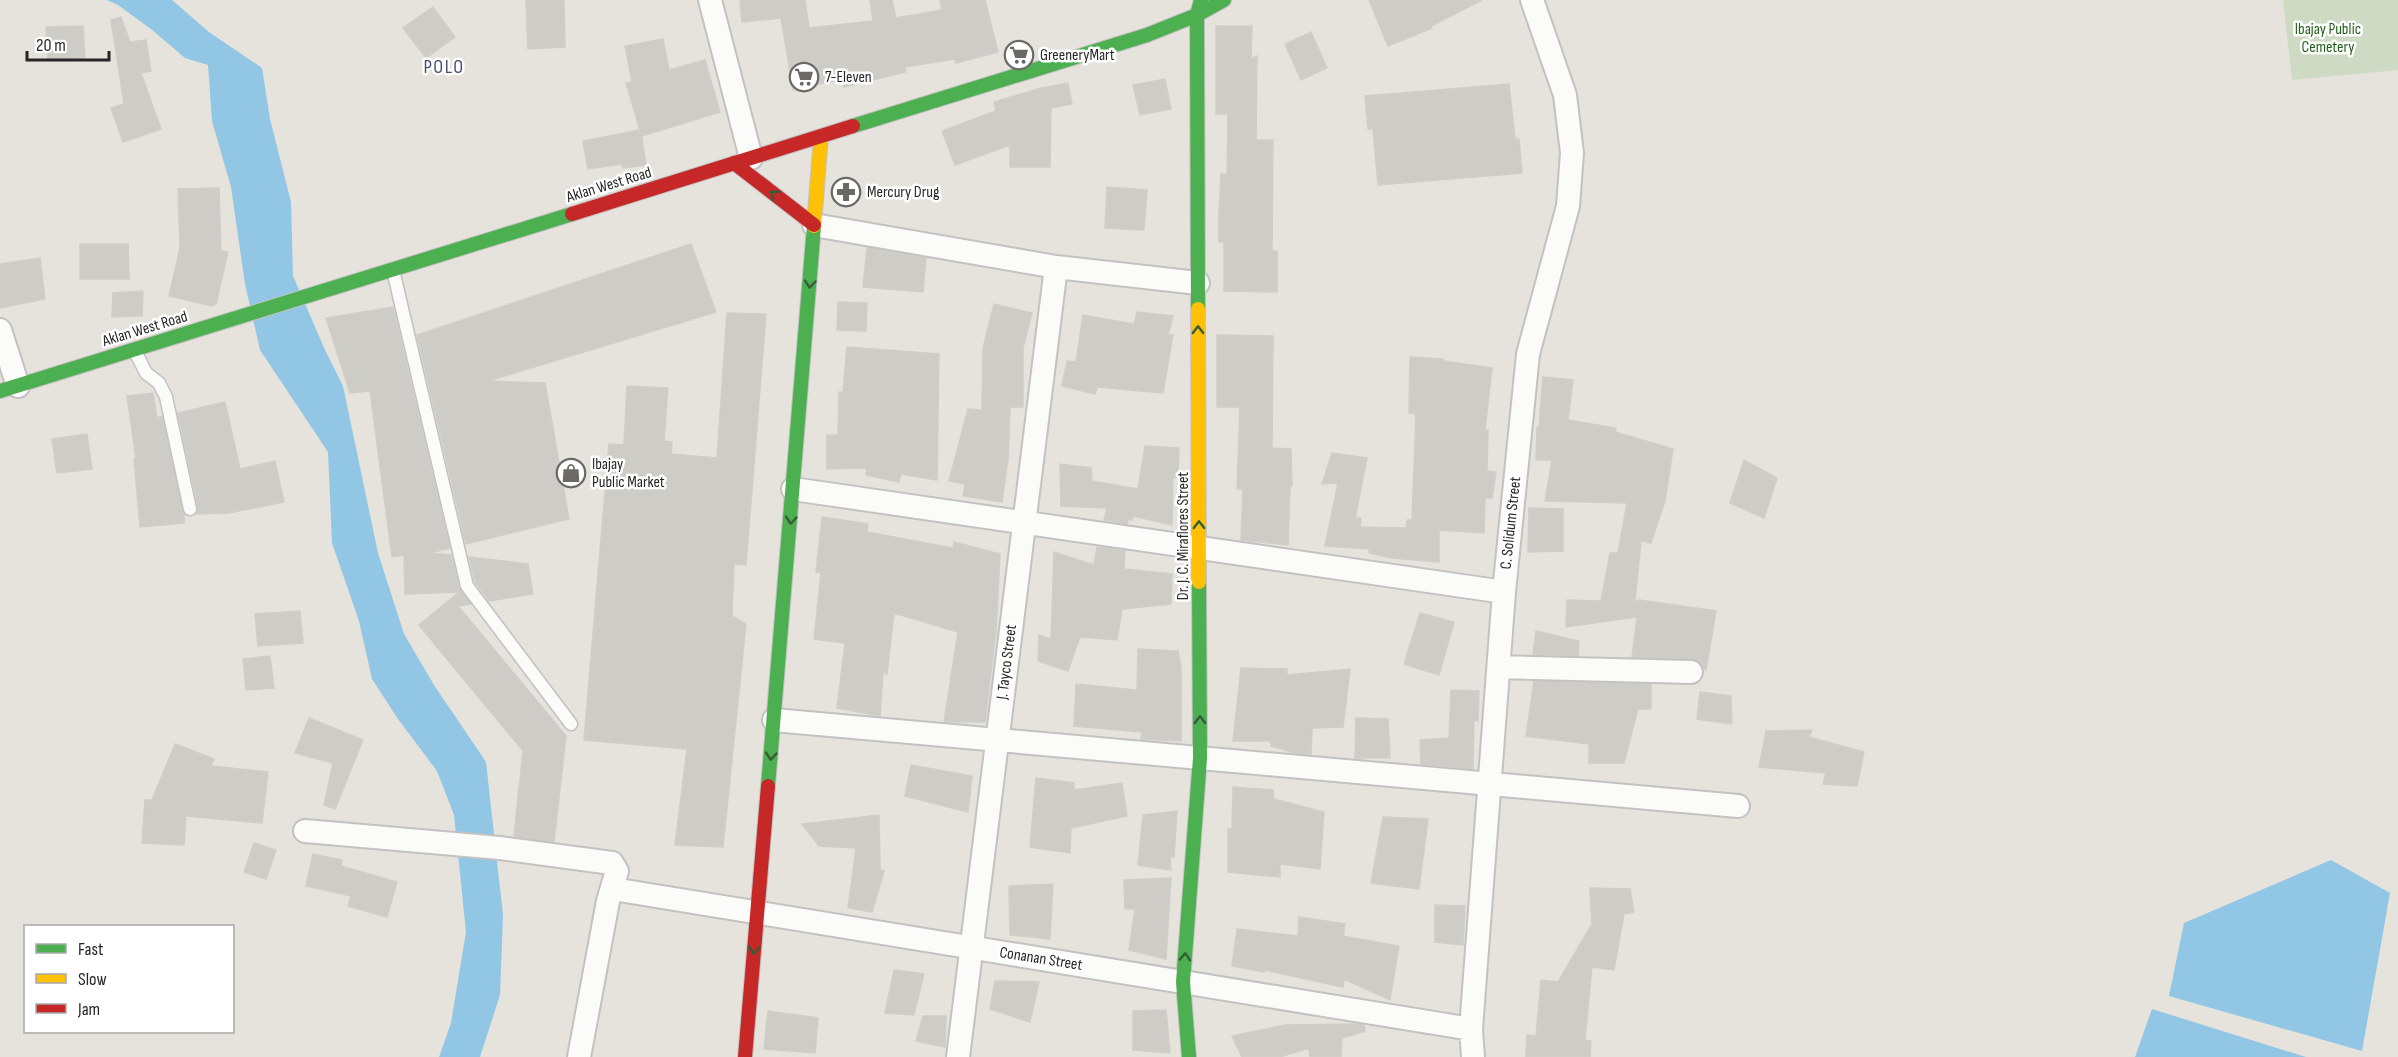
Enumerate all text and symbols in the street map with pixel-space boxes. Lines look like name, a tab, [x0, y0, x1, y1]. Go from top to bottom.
park label: Ibajay Public Cemetery	[2295, 20, 2361, 57]
scale bar	[27, 24, 110, 62]
text: 20 m	[36, 35, 66, 56]
supermarket icon: GreeneryMart	[1003, 39, 1035, 71]
place label: GreeneryMart	[1040, 46, 1115, 65]
district label: POLO	[423, 55, 465, 79]
supermarket icon: 7-Eleven	[788, 61, 820, 93]
place label: 7-Eleven	[825, 68, 872, 87]
street label: Aklan West Road	[563, 163, 654, 207]
pharmacy icon: Mercury Drug	[830, 176, 862, 208]
place label: Mercury Drug	[867, 183, 939, 202]
one-way arrow	[770, 191, 781, 202]
one-way arrow	[804, 279, 817, 288]
street label: Aklan West Road	[99, 307, 190, 351]
one-way arrow	[1192, 326, 1204, 335]
place label: Ibajay Public Market	[592, 455, 665, 492]
shop icon: Ibajay Public Market	[555, 457, 587, 489]
street label: Dr. J. C. Miraflores Street	[1174, 472, 1193, 600]
street label: C. Solidum Street	[1497, 476, 1525, 570]
one-way arrow	[785, 515, 798, 524]
one-way arrow	[1193, 521, 1205, 530]
street label: J. Tayco Street	[993, 623, 1021, 702]
one-way arrow	[1194, 716, 1206, 725]
one-way arrow	[765, 751, 778, 760]
legend	[24, 925, 234, 1033]
text: Fast	[78, 939, 104, 960]
street label: Conanan Street	[998, 943, 1084, 975]
one-way arrow	[747, 946, 760, 955]
one-way arrow	[1179, 952, 1192, 961]
text: Slow	[78, 969, 107, 990]
text: Jam	[77, 999, 100, 1020]

